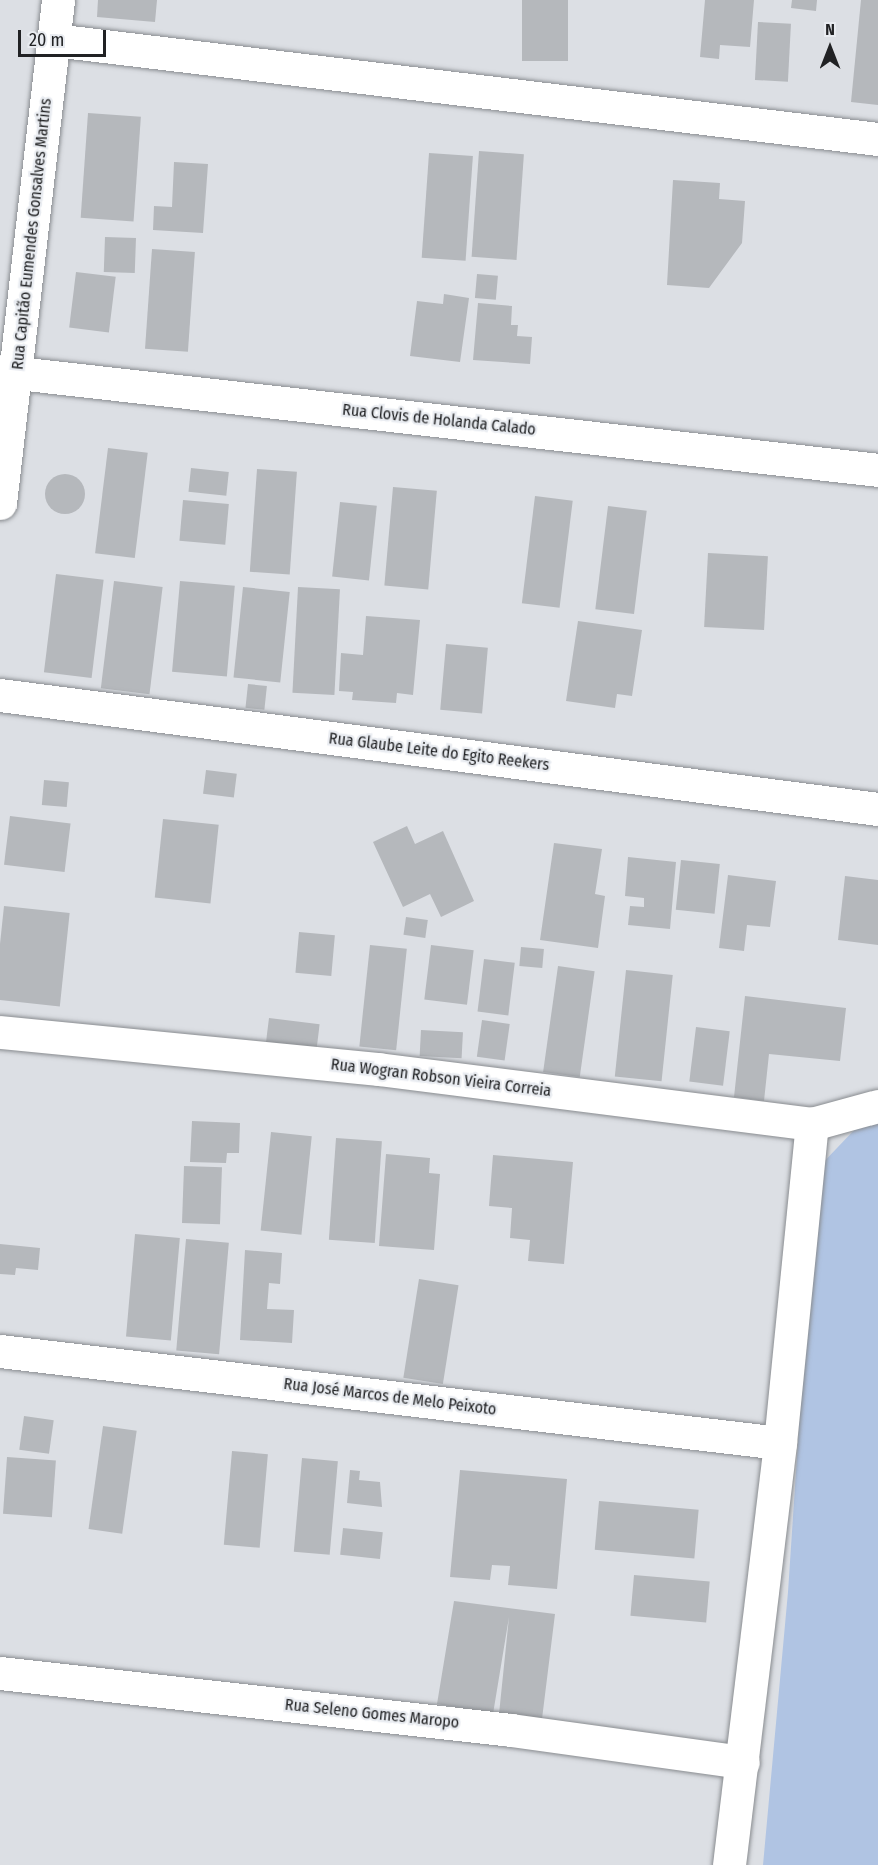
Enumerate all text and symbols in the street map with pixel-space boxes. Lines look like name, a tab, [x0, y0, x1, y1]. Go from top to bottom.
scale bar	[21, 18, 110, 56]
north arrow	[800, 18, 860, 78]
text: N	[825, 20, 835, 39]
text: 20 m	[29, 29, 64, 51]
street label: Rua Capitão Eumendes Gonsalves Martins	[8, 97, 56, 371]
street label: Rua Clovis de Holanda Calado	[341, 400, 537, 440]
street label: Rua Glaube Leite do Egito Reekers	[328, 729, 550, 775]
street label: Rua Wogran Robson Vieira Correia	[330, 1055, 552, 1101]
street label: Rua José Marcos de Melo Peixoto	[283, 1374, 497, 1420]
street label: Rua Seleno Gomes Maropo	[284, 1695, 460, 1733]

